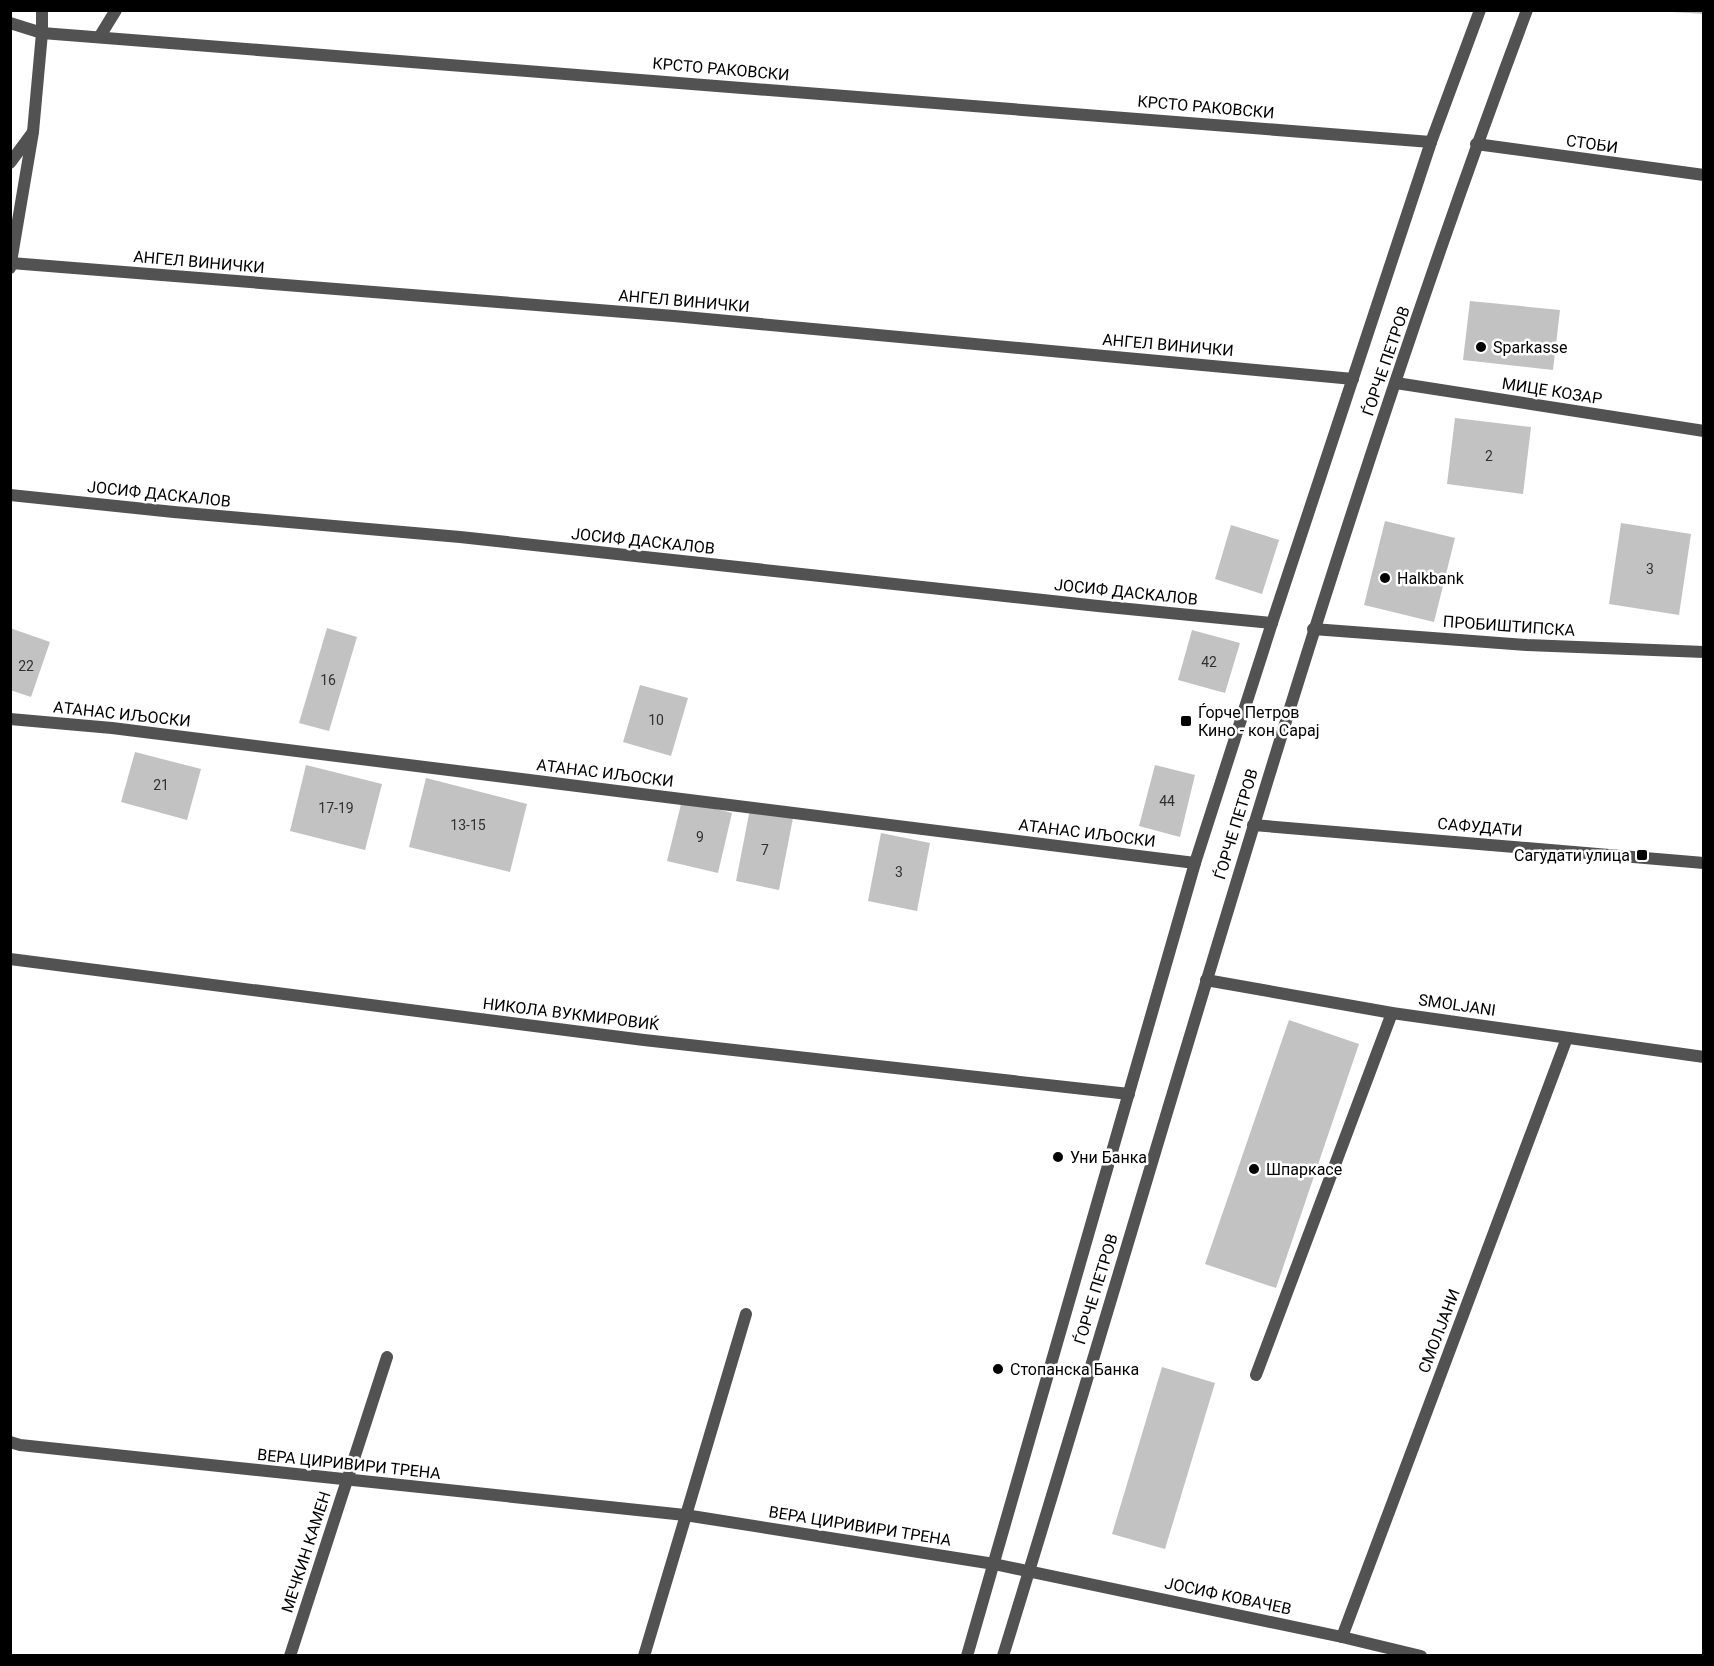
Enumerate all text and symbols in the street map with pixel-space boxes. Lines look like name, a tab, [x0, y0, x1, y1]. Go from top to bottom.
street label: КРСТО РАКОВСКИ	[652, 54, 790, 84]
street label: КРСТО РАКОВСКИ	[1137, 92, 1275, 122]
street label: СТОБИ	[1565, 131, 1619, 157]
street label: АНГЕЛ ВИНИЧКИ	[133, 247, 265, 277]
street label: АНГЕЛ ВИНИЧКИ	[618, 286, 750, 316]
street label: ЃОРЧЕ ПЕТРОВ	[1358, 304, 1414, 418]
street label: АНГЕЛ ВИНИЧКИ	[1102, 330, 1234, 360]
place label: Sparkasse	[1493, 338, 1567, 357]
marker: Sparkasse	[1474, 340, 1488, 354]
street label: МИЦЕ КОЗАР	[1501, 374, 1603, 408]
house number: 2	[1485, 448, 1493, 464]
street label: ЈОСИФ ДАСКАЛОВ	[86, 477, 232, 511]
street label: ЈОСИФ ДАСКАЛОВ	[570, 524, 716, 558]
house number: 3	[1646, 561, 1654, 577]
place label: Halkbank	[1397, 569, 1465, 588]
marker: Halkbank	[1378, 571, 1392, 585]
street label: ЈОСИФ ДАСКАЛОВ	[1053, 575, 1199, 609]
street label: ПРОБИШТИПСКА	[1442, 612, 1576, 640]
house number: 42	[1201, 654, 1217, 670]
house number: 22	[18, 658, 34, 674]
house number: 16	[320, 672, 336, 688]
street label: AТАНАС ИЉОСКИ	[52, 697, 192, 731]
place label: Ѓорче Петров Кино - кон Сарај	[1198, 703, 1319, 740]
house number: 10	[648, 712, 664, 728]
marker: Ѓорче Петров Кино - кон Сарај	[1179, 714, 1193, 728]
street label: AТАНАС ИЉОСКИ	[535, 755, 675, 791]
street label: ЃОРЧЕ ПЕТРОВ	[1210, 766, 1262, 882]
house number: 21	[153, 777, 169, 793]
house number: 44	[1159, 793, 1175, 809]
house number: 17-19	[318, 800, 354, 816]
street label: САФУДАТИ	[1437, 814, 1523, 840]
street label: AТАНАС ИЉОСКИ	[1017, 815, 1157, 851]
house number: 13-15	[450, 817, 486, 833]
house number: 9	[696, 829, 704, 845]
house number: 7	[761, 842, 769, 858]
place label: Сагудати улица	[1514, 846, 1630, 865]
marker: Сагудати улица	[1635, 848, 1649, 862]
house number: 3	[895, 864, 903, 880]
street label: SMOLJANI	[1417, 990, 1497, 1020]
street label: НИКОЛА ВУКМИРОВИЌ	[482, 994, 661, 1034]
place label: Уни Банка	[1070, 1148, 1147, 1167]
marker: Уни Банка	[1051, 1150, 1065, 1164]
place label: Шпаркасе	[1266, 1160, 1342, 1179]
marker: Шпаркасе	[1247, 1162, 1261, 1176]
street label: ЃОРЧЕ ПЕТРОВ	[1070, 1231, 1122, 1347]
street label: СМОЛЈАНИ	[1414, 1286, 1464, 1376]
place label: Стопанска Банка	[1010, 1360, 1139, 1379]
marker: Стопанска Банка	[991, 1362, 1005, 1376]
street label: ВЕРА ЦИРИВИРИ ТРЕНА	[256, 1445, 442, 1483]
street label: МЕЧКИН КАМЕН	[277, 1489, 335, 1615]
street label: ВЕРА ЦИРИВИРИ ТРЕНА	[767, 1502, 953, 1550]
street label: ЈОСИФ КОВАЧЕВ	[1163, 1573, 1293, 1619]

